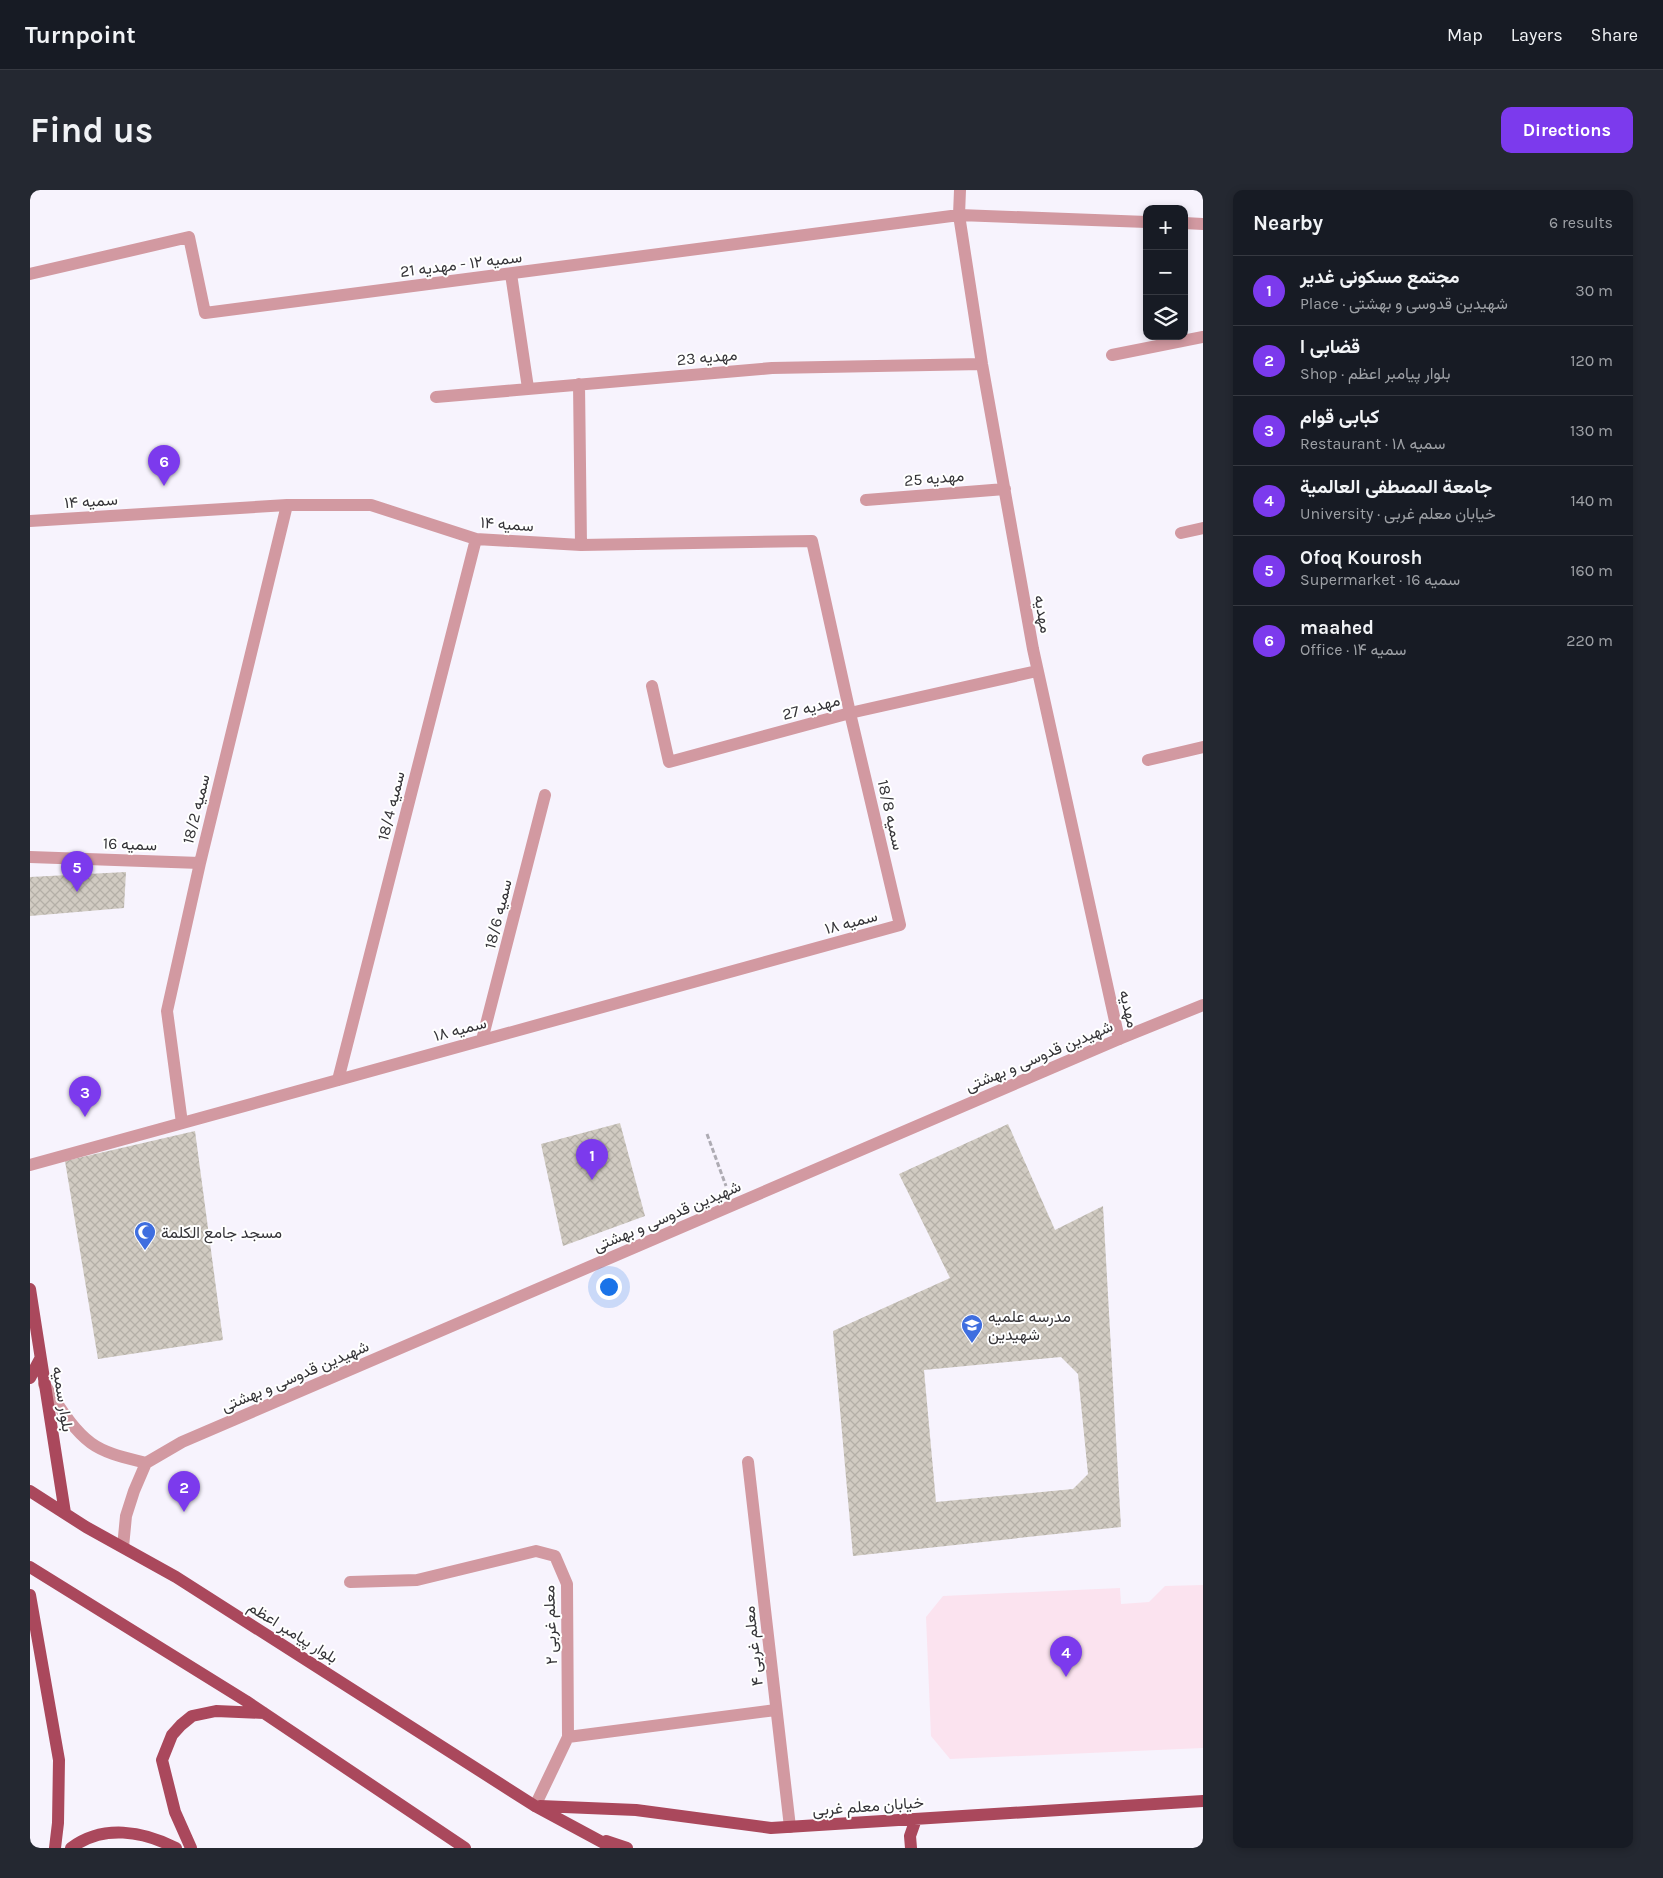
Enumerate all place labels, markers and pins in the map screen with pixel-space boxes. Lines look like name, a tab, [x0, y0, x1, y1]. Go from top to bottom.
pin: 6	[148, 445, 180, 486]
pin: 5	[61, 851, 93, 892]
pin: 3	[69, 1076, 101, 1117]
pin: 1	[576, 1139, 608, 1180]
mosque icon: مسجد جامع الکلمة	[133, 1220, 157, 1251]
place label: مسجد جامع الکلمة	[161, 1223, 282, 1244]
place label: مدرسه علمیه شهیدین	[988, 1307, 1071, 1345]
school or university icon: مدرسه علمیه شهیدین	[960, 1313, 984, 1344]
pin: 2	[168, 1471, 200, 1512]
pin: 4	[1050, 1636, 1082, 1677]

